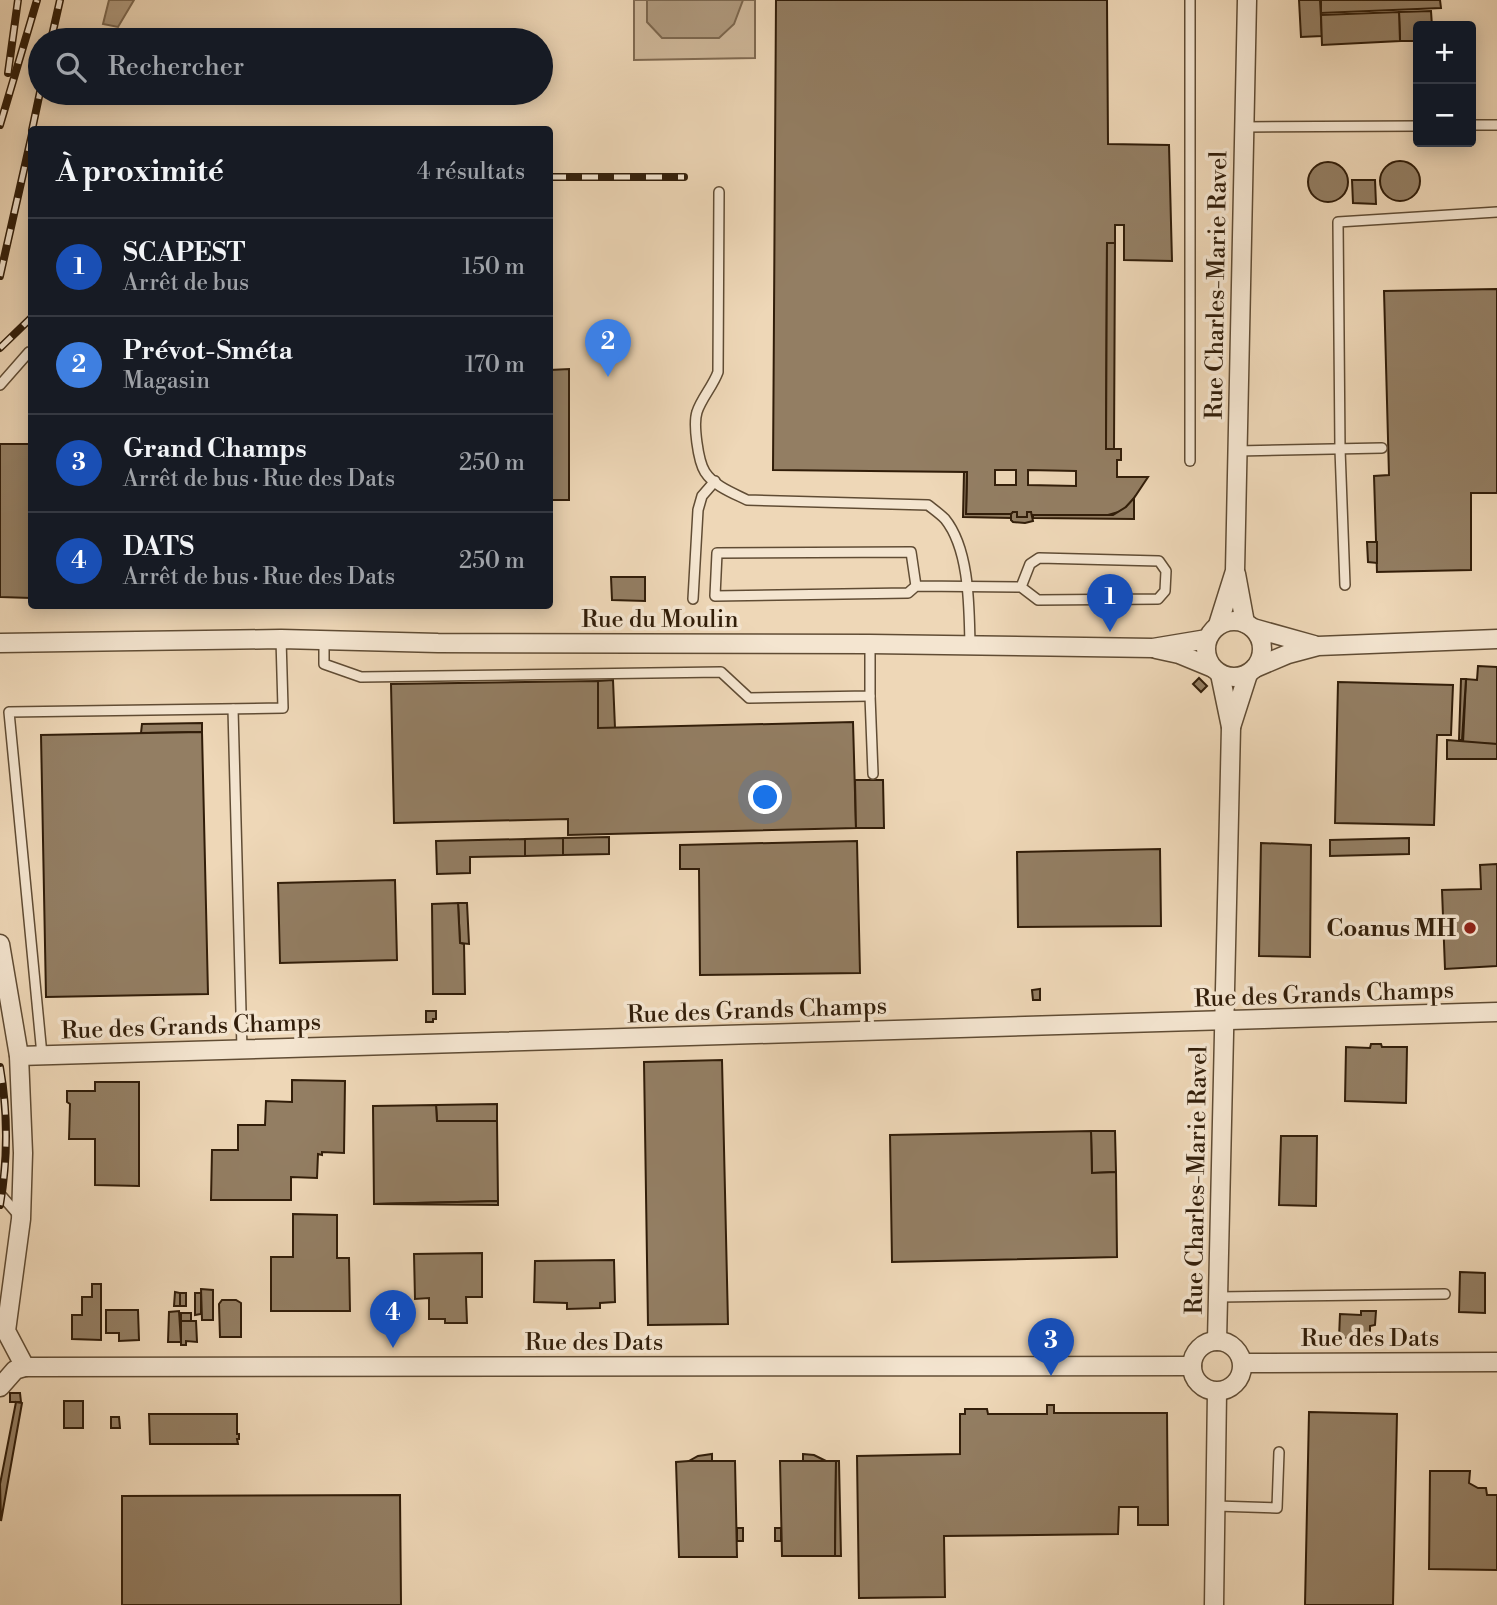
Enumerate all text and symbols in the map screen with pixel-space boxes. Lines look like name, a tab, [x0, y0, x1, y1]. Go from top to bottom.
map controls	[1413, 21, 1476, 147]
button: +	[1413, 21, 1476, 84]
search box	[28, 28, 553, 105]
icon: search	[52, 48, 90, 86]
text: Rechercher	[108, 51, 244, 83]
button: −	[1413, 84, 1476, 147]
street label: Rue Charles-Marie Ravel	[1200, 150, 1234, 420]
text: À proximité	[56, 153, 224, 191]
text: 4 résultats	[417, 158, 525, 186]
text: SCAPEST	[123, 237, 245, 269]
text: 1	[73, 253, 85, 281]
text: 150 m	[462, 253, 525, 281]
text: Arrêt de bus	[123, 269, 249, 297]
pin: 2	[585, 319, 631, 377]
text: Prévot-Sméta	[123, 335, 293, 367]
text: 2	[72, 351, 86, 379]
text: 170 m	[465, 351, 525, 379]
text: Magasin	[123, 367, 210, 395]
text: Grand Champs	[123, 433, 307, 465]
text: 3	[72, 449, 86, 477]
text: 250 m	[459, 449, 525, 477]
text: Arrêt de bus · Rue des Dats	[123, 465, 395, 493]
text: DATS	[123, 531, 194, 563]
text: 4	[71, 547, 87, 575]
text: 250 m	[459, 547, 525, 575]
text: Arrêt de bus · Rue des Dats	[123, 563, 395, 591]
pin: 1	[1087, 574, 1133, 632]
street label: Rue du Moulin	[581, 605, 739, 635]
your location	[748, 780, 782, 814]
place label: Coanus MH	[1326, 914, 1456, 944]
marker: Coanus MH	[1462, 920, 1478, 936]
street label: Rue des Grands Champs	[1193, 975, 1455, 1015]
street label: Rue des Grands Champs	[626, 991, 888, 1031]
street label: Rue des Grands Champs	[60, 1007, 322, 1047]
street label: Rue Charles-Marie Ravel	[1180, 1045, 1214, 1315]
pin: 4	[370, 1290, 416, 1348]
pin: 3	[1028, 1318, 1074, 1376]
street label: Rue des Dats	[1301, 1324, 1439, 1354]
street label: Rue des Dats	[525, 1328, 663, 1358]

